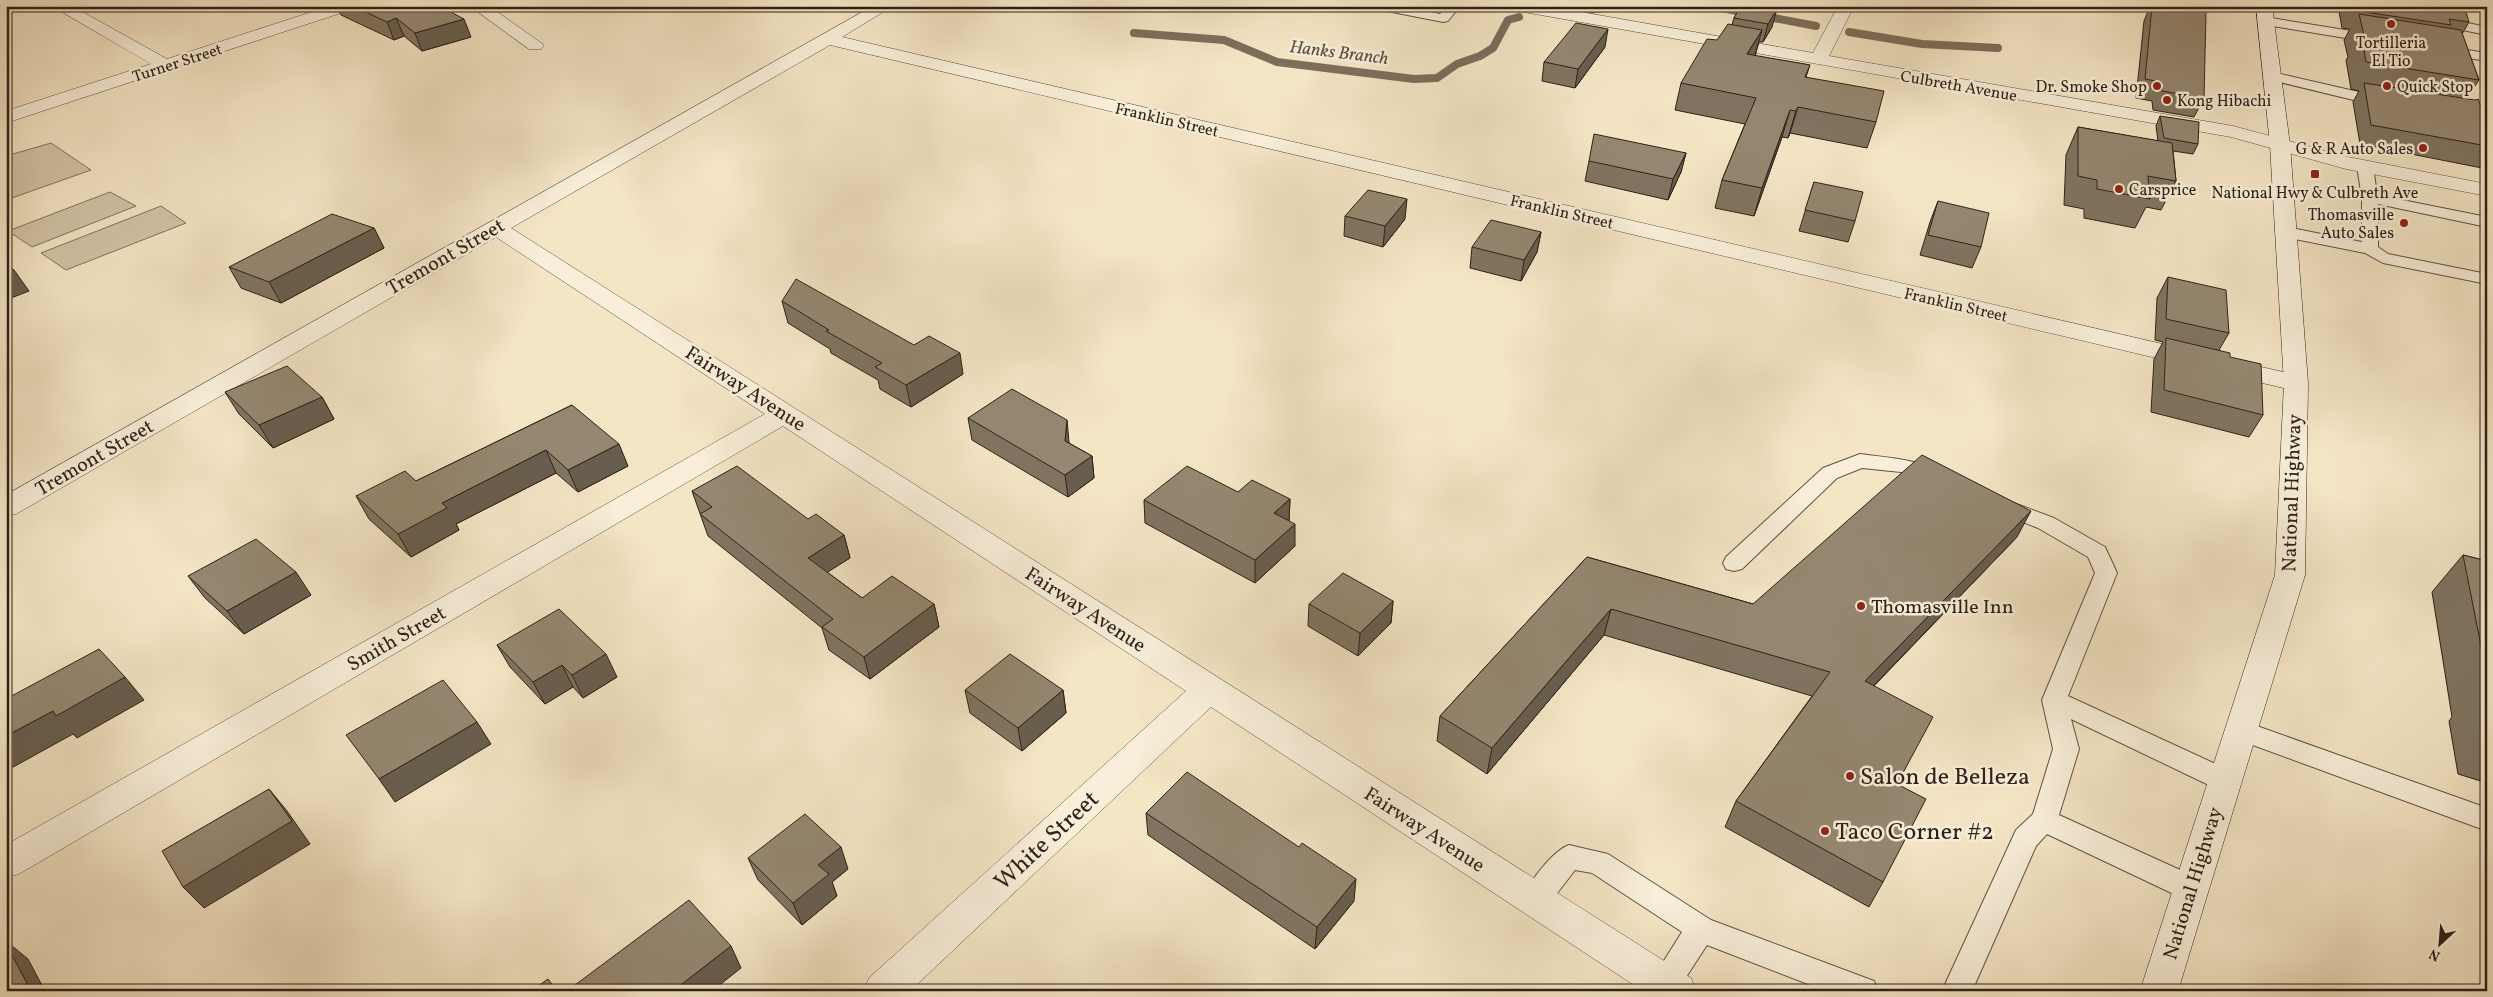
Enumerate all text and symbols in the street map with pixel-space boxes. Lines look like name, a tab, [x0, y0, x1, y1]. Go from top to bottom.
marker: Tortilleria El Tio	[2385, 18, 2397, 30]
place label: Tortilleria El Tio	[2356, 33, 2426, 73]
water label: Hanks Branch	[1288, 35, 1390, 72]
street label: Turner Street	[130, 39, 226, 89]
street label: Culbreth Avenue	[1899, 66, 2019, 108]
place label: Dr. Smoke Shop	[2036, 77, 2147, 99]
place label: Quick Stop	[2397, 77, 2473, 99]
marker: Dr. Smoke Shop	[2151, 80, 2163, 92]
marker: Quick Stop	[2381, 80, 2393, 92]
place label: Kong Hibachi	[2177, 91, 2272, 113]
marker: Kong Hibachi	[2161, 94, 2173, 106]
street label: Franklin Street	[1113, 98, 1221, 144]
place label: G & R Auto Sales	[2296, 139, 2413, 161]
marker: G & R Auto Sales	[2417, 142, 2429, 154]
marker: National Hwy & Culbreth Ave	[2309, 168, 2321, 180]
place label: Carsprice	[2129, 180, 2196, 202]
marker: Carsprice	[2113, 183, 2125, 195]
place label: National Hwy & Culbreth Ave	[2212, 183, 2418, 205]
street label: Franklin Street	[1508, 190, 1616, 236]
place label: Thomasville Auto Sales	[2308, 205, 2394, 245]
street label: Tremont Street	[382, 212, 510, 303]
marker: Thomasville Auto Sales	[2398, 217, 2410, 229]
street label: Franklin Street	[1902, 283, 2010, 329]
street label: Fairway Avenue	[679, 340, 811, 439]
street label: Tremont Street	[31, 413, 159, 504]
street label: National Highway	[2276, 413, 2310, 573]
street label: Fairway Avenue	[1019, 561, 1151, 660]
place label: Thomasville Inn	[1871, 594, 2014, 622]
street label: Smith Street	[342, 600, 452, 679]
marker: Thomasville Inn	[1855, 600, 1867, 612]
place label: Salon de Belleza	[1860, 761, 2030, 795]
marker: Salon de Belleza	[1844, 770, 1856, 782]
street label: Fairway Avenue	[1358, 781, 1490, 880]
street label: White Street	[987, 784, 1107, 899]
street label: National Highway	[2157, 804, 2230, 963]
place label: Taco Corner #2	[1835, 816, 1994, 850]
marker: Taco Corner #2	[1819, 825, 1831, 837]
north arrow	[2416, 920, 2466, 970]
text: N	[2426, 944, 2444, 965]

